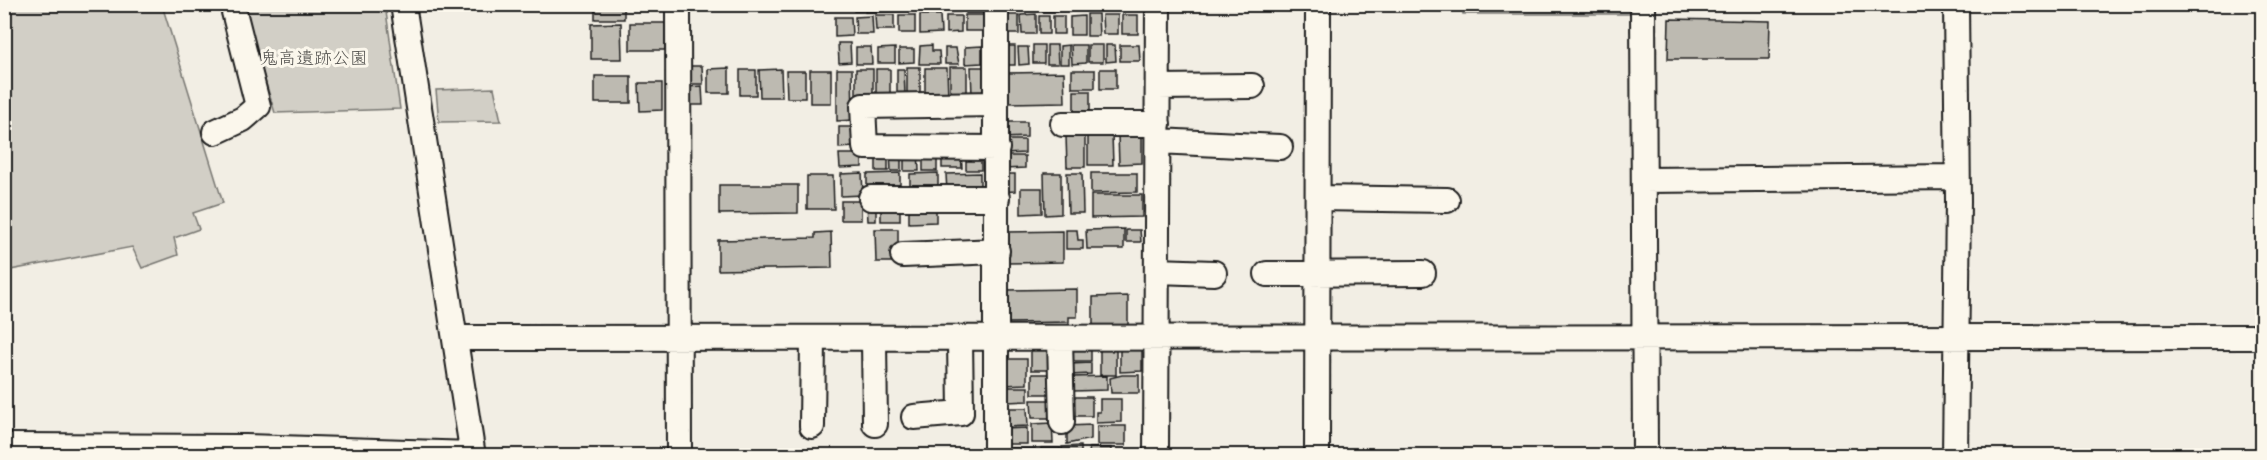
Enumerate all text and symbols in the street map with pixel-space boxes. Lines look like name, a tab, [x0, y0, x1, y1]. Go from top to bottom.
park label: 鬼高遺跡公園	[260, 45, 368, 69]

